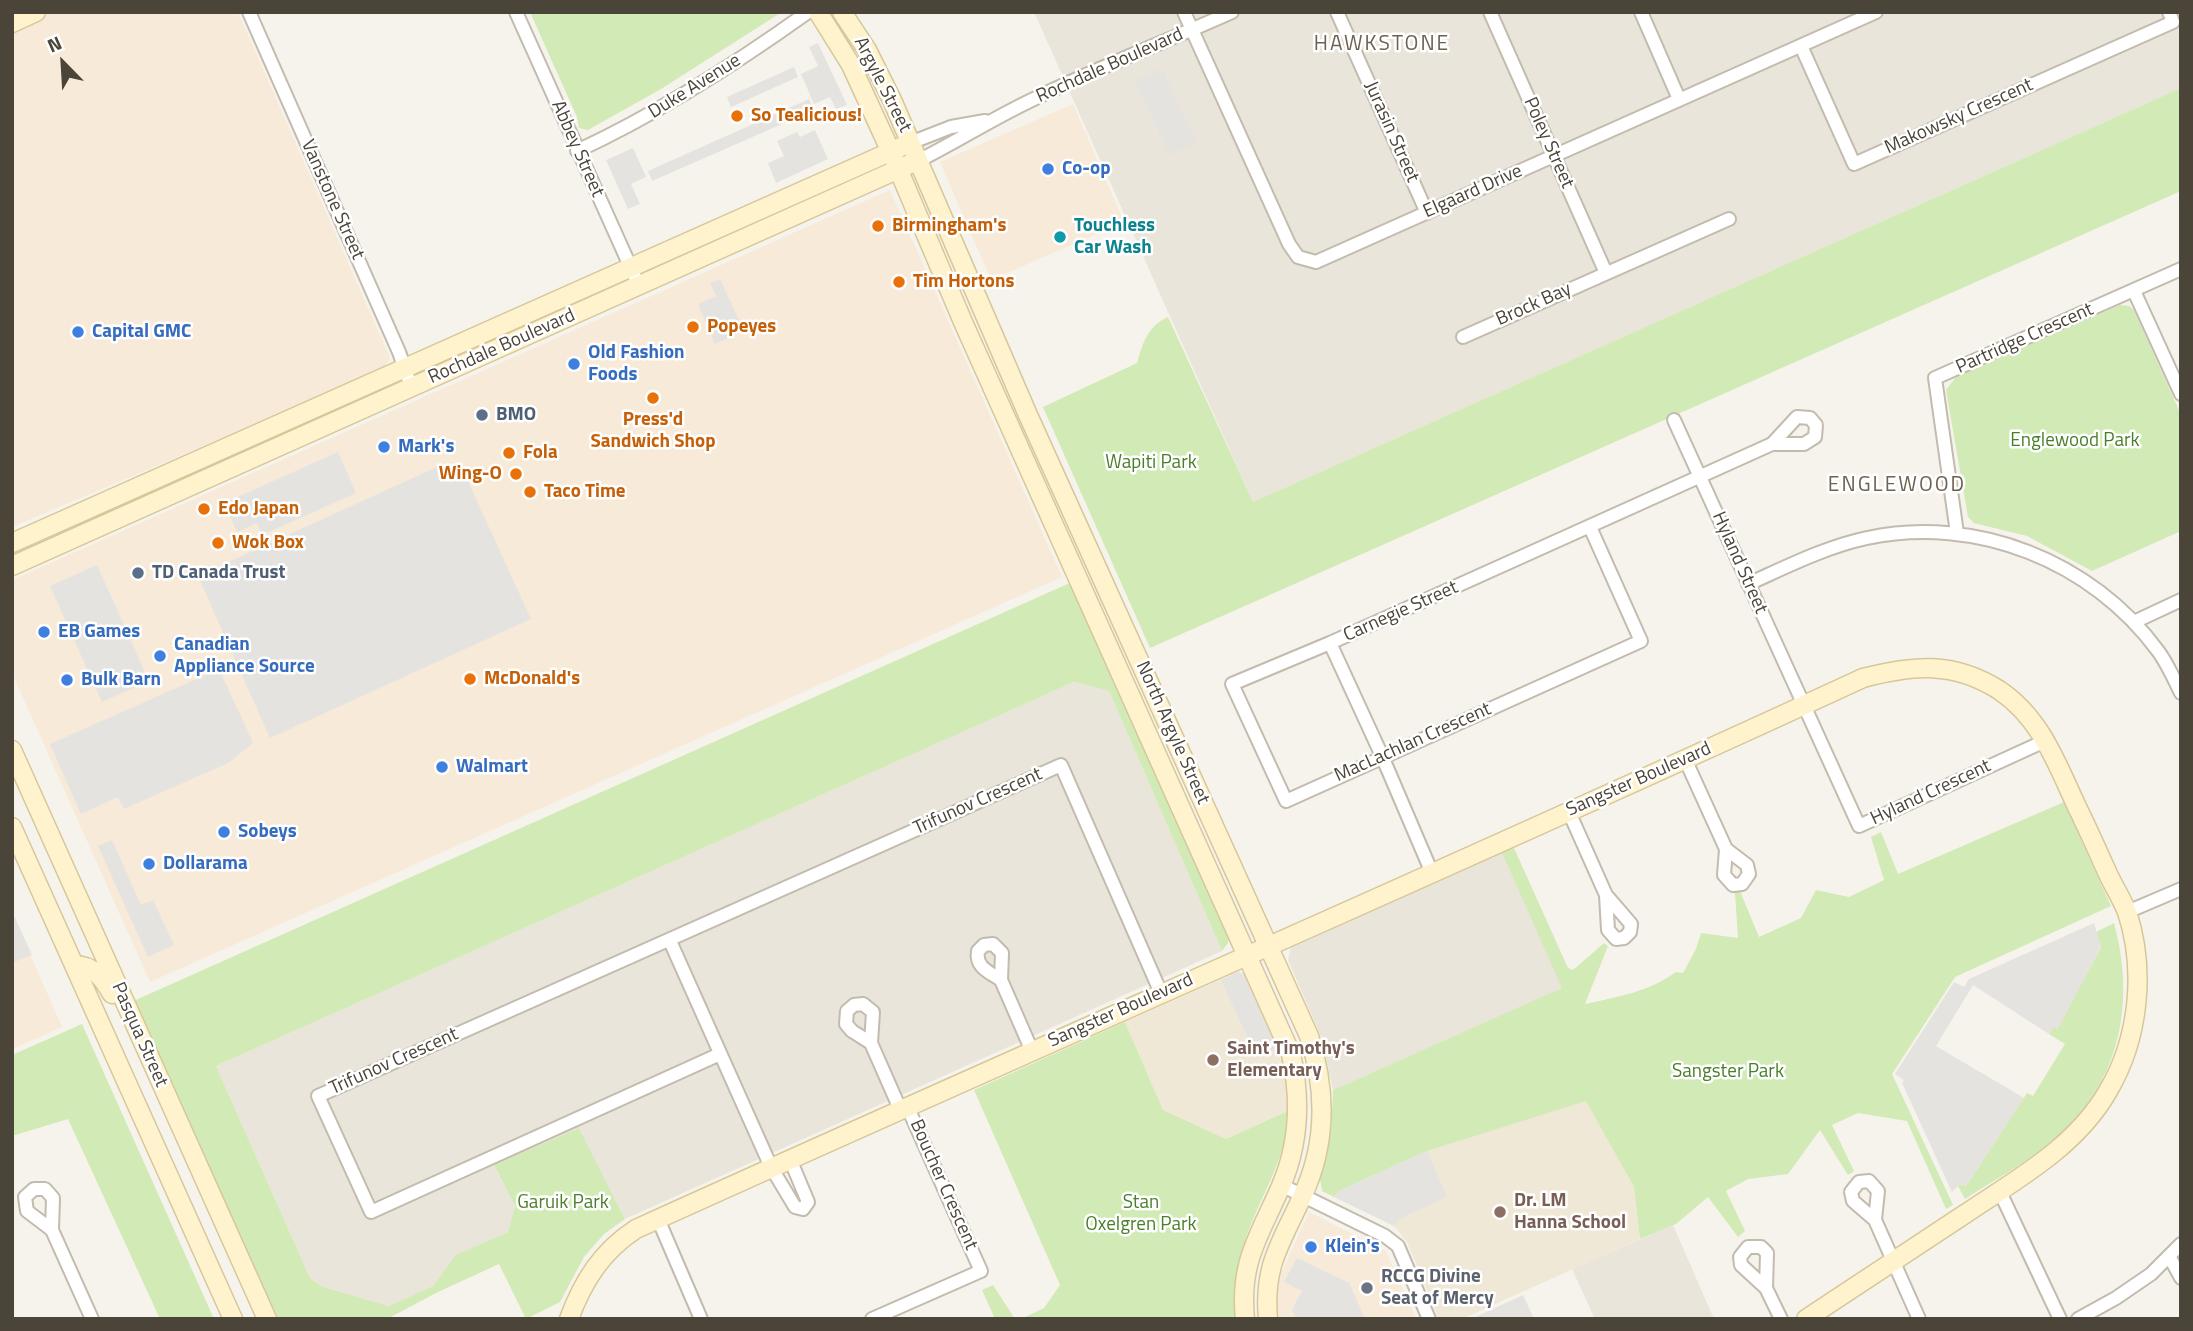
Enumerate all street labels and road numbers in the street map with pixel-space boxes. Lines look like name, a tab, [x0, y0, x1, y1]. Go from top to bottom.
street label: Rochdale Boulevard	[1033, 23, 1187, 109]
street label: Argyle Street	[848, 34, 916, 136]
street label: Duke Avenue	[645, 50, 745, 124]
street label: Makowsky Crescent	[1881, 74, 2037, 160]
street label: Jurasin Street	[1359, 78, 1423, 186]
street label: Poley Street	[1518, 94, 1578, 192]
street label: Abbey Street	[546, 97, 608, 201]
street label: Vanstone Street	[295, 137, 369, 263]
street label: Elgaard Drive	[1420, 160, 1526, 224]
street label: Brock Bay	[1493, 278, 1575, 332]
street label: Partridge Crescent	[1953, 299, 2097, 379]
street label: Rochdale Boulevard	[425, 304, 579, 390]
street label: Hyland Street	[1706, 508, 1772, 618]
street label: Carnegie Street	[1340, 577, 1462, 647]
street label: North Argyle Street	[1130, 658, 1214, 808]
street label: MacLachlan Crescent	[1331, 698, 1495, 788]
street label: Sangster Boulevard	[1563, 738, 1715, 822]
street label: Hyland Crescent	[1867, 755, 1995, 831]
street label: Trifunov Crescent	[910, 763, 1046, 841]
street label: Sangster Boulevard	[1045, 969, 1197, 1053]
street label: Pasqua Street	[106, 979, 172, 1091]
street label: Trifunov Crescent	[326, 1023, 462, 1101]
street label: Boucher Crescent	[904, 1116, 982, 1254]

